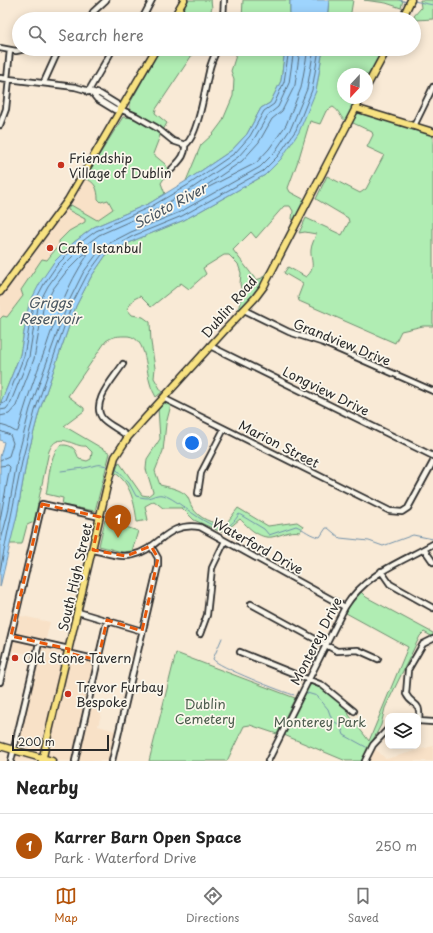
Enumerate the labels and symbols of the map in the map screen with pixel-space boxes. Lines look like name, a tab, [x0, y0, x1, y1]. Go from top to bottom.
north arrow	[337, 68, 373, 104]
place label: Friendship Village of Dublin	[69, 148, 172, 182]
marker: Friendship Village of Dublin	[56, 160, 66, 170]
water label: Scioto River	[129, 177, 212, 234]
place label: Cafe Istanbul	[58, 238, 142, 257]
marker: Cafe Istanbul	[45, 243, 55, 253]
street label: Dublin Road	[196, 272, 261, 342]
water label: Griggs Reservoir	[19, 292, 83, 329]
street label: Grandview Drive	[291, 313, 394, 370]
street label: Longview Drive	[280, 361, 373, 420]
street label: Marion Street	[236, 415, 323, 472]
your location	[182, 433, 202, 453]
pin: 1	[105, 505, 131, 538]
street label: Waterford Drive	[209, 513, 307, 578]
street label: South High Street	[53, 521, 96, 633]
street label: Monterey Drive	[285, 593, 346, 688]
place label: Old Stone Tavern	[23, 648, 131, 667]
marker: Old Stone Tavern	[10, 653, 20, 663]
place label: Trevor Furbay Bespoke	[76, 677, 164, 711]
marker: Trevor Furbay Bespoke	[63, 689, 73, 699]
park label: Dublin Cemetery	[175, 694, 235, 728]
park label: Monterey Park	[274, 712, 366, 731]
scale bar	[12, 733, 109, 752]

